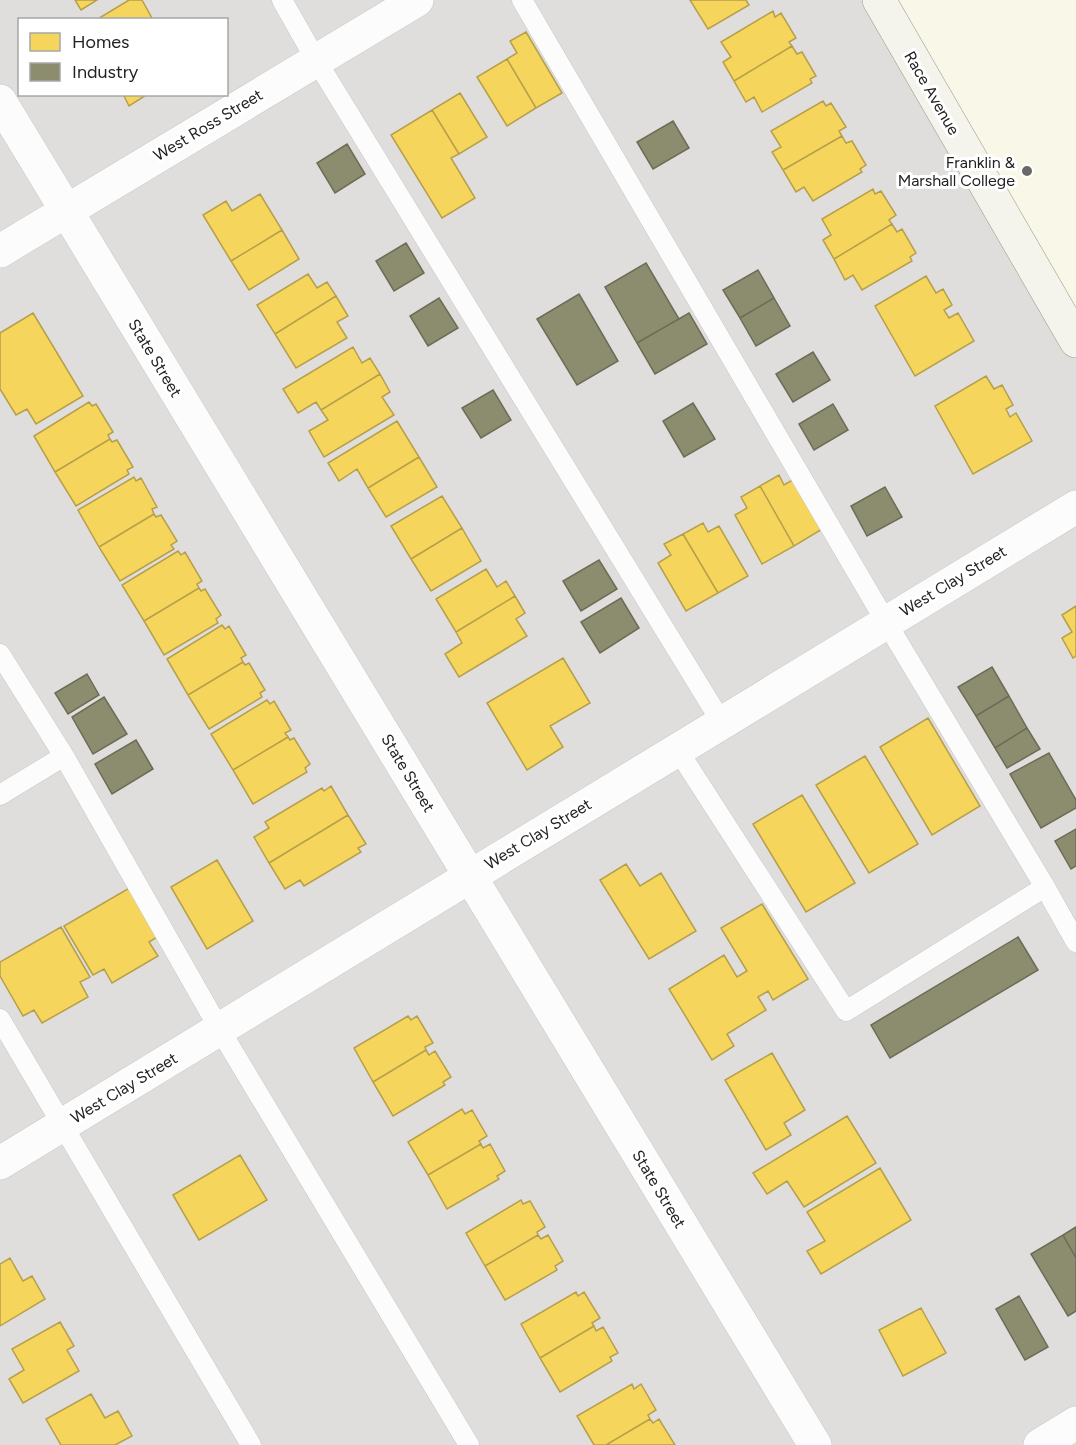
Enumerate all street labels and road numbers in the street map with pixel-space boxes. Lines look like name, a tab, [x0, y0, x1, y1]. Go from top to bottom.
street label: Race Avenue	[900, 48, 964, 139]
street label: West Ross Street	[150, 85, 266, 165]
street label: State Street	[124, 316, 186, 400]
street label: West Clay Street	[896, 542, 1010, 620]
street label: State Street	[377, 731, 439, 815]
street label: West Clay Street	[481, 795, 595, 873]
street label: West Clay Street	[67, 1049, 181, 1127]
street label: State Street	[628, 1147, 690, 1231]

